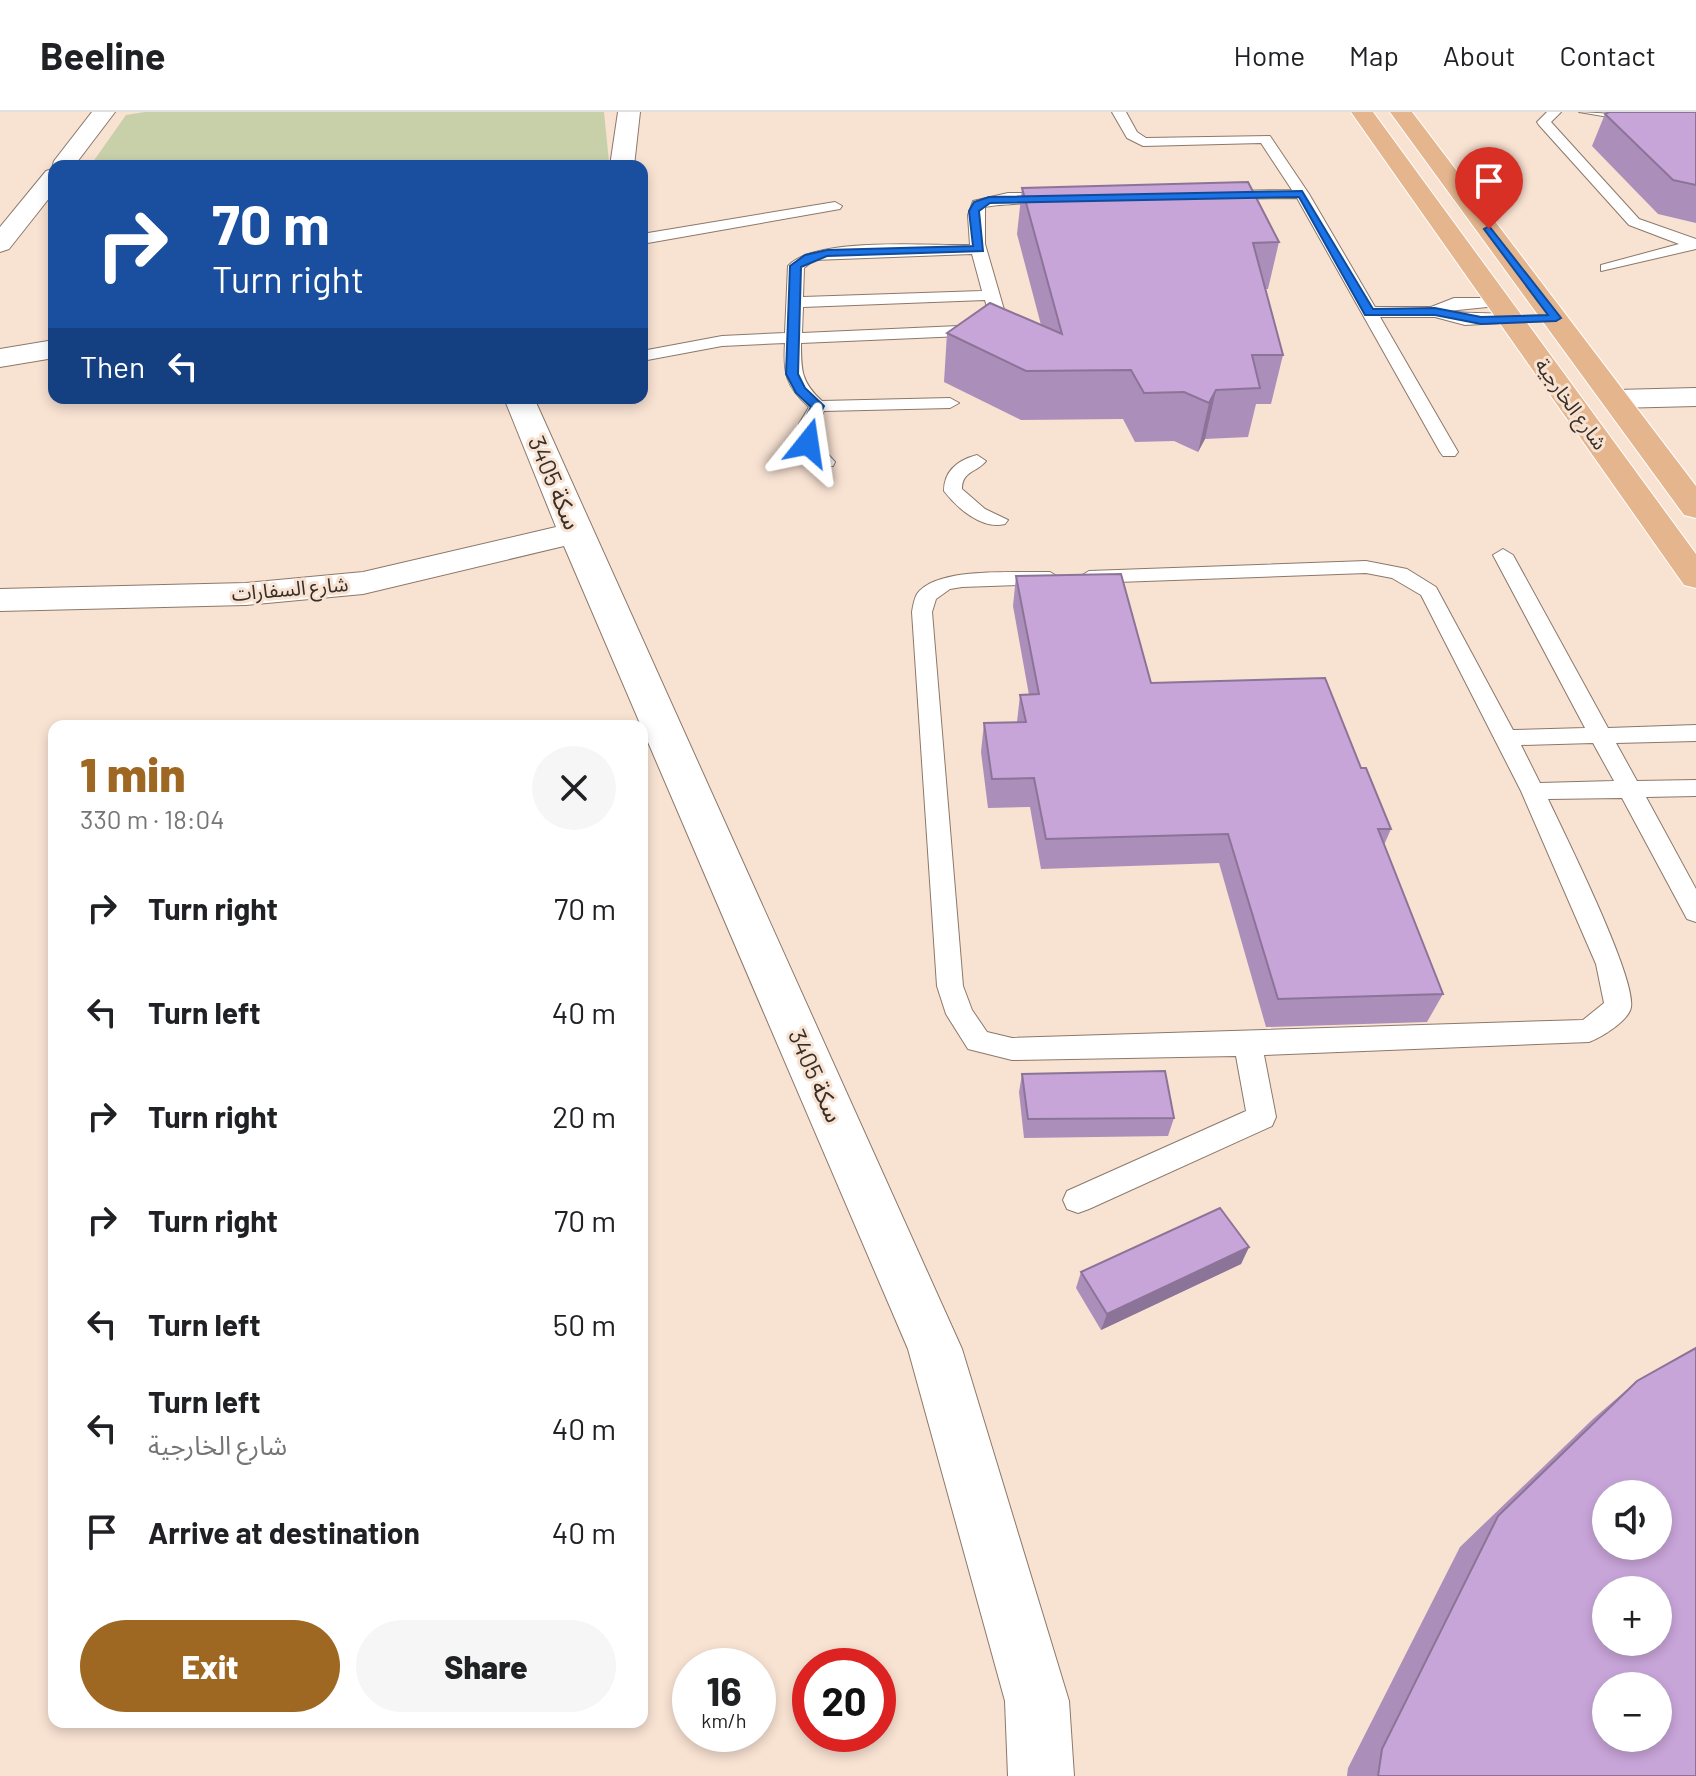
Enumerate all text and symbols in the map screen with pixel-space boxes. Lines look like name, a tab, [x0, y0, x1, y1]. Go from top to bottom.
text: Beeline	[40, 32, 165, 78]
text: Home	[1234, 38, 1305, 72]
text: Map	[1349, 38, 1399, 72]
text: About	[1443, 38, 1515, 72]
text: Contact	[1559, 38, 1656, 72]
pin	[1455, 147, 1523, 229]
icon: arrive	[1467, 159, 1511, 203]
text: 70 m	[212, 189, 330, 256]
icon: right	[80, 192, 184, 296]
text: Turn right	[212, 257, 364, 300]
icon: left	[161, 344, 205, 388]
text: Then	[80, 348, 145, 384]
street label: شارع الخارجية	[1527, 353, 1613, 456]
position arrow	[766, 401, 850, 485]
street label: سكة 3405	[523, 431, 588, 534]
street label: شارع السفارات	[231, 571, 350, 609]
text: 1 min	[80, 744, 186, 802]
button: close	[532, 746, 616, 830]
text: 330 m · 18:04	[80, 803, 225, 834]
icon: right	[80, 886, 124, 930]
text: Turn right	[148, 890, 278, 926]
text: 70 m	[554, 890, 616, 926]
icon: left	[80, 990, 124, 1034]
text: Turn left	[148, 994, 261, 1030]
text: 40 m	[552, 994, 616, 1030]
street label: سكة 3405	[783, 1024, 850, 1126]
icon: right	[80, 1094, 124, 1138]
text: Turn right	[148, 1098, 278, 1134]
text: 20 m	[552, 1098, 616, 1134]
icon: right	[80, 1198, 124, 1242]
text: Turn right	[148, 1202, 278, 1238]
text: 70 m	[554, 1202, 616, 1238]
icon: left	[80, 1302, 124, 1346]
text: Turn left	[148, 1306, 261, 1342]
text: 50 m	[553, 1306, 616, 1342]
text: Turn left	[148, 1383, 261, 1419]
icon: left	[80, 1406, 124, 1450]
text: 40 m	[552, 1410, 616, 1446]
text: شارع الخارجية	[148, 1429, 287, 1460]
map controls	[1592, 1480, 1672, 1752]
button: sound	[1592, 1480, 1672, 1560]
icon: arrive	[80, 1510, 124, 1554]
text: Arrive at destination	[148, 1514, 420, 1550]
text: 40 m	[552, 1514, 616, 1550]
button: +	[1592, 1576, 1672, 1656]
button: Exit	[80, 1620, 340, 1712]
button: Share	[356, 1620, 616, 1712]
speed limit sign: 20	[792, 1648, 896, 1752]
text: 16	[706, 1666, 742, 1714]
button: −	[1592, 1672, 1672, 1752]
text: km/h	[701, 1708, 747, 1732]

